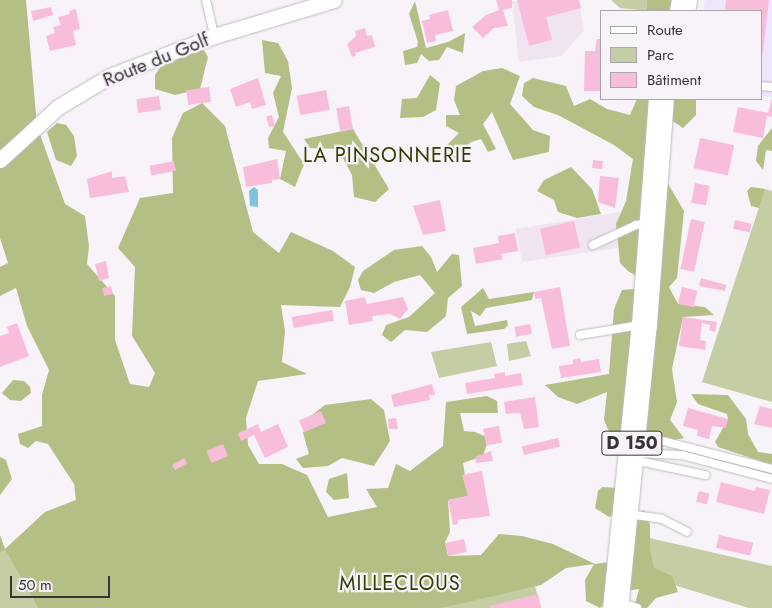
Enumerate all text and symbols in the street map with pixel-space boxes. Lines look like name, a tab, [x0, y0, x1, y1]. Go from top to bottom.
legend	[600, 10, 762, 100]
text: Route	[647, 19, 683, 41]
street label: Route du Golf	[100, 28, 212, 92]
text: Parc	[647, 44, 674, 66]
text: Bâtiment	[647, 69, 701, 91]
district label: LA PINSONNERIE	[301, 143, 475, 167]
road number: D 150	[601, 428, 663, 458]
scale bar	[12, 566, 112, 598]
district label: MILLECLOUS	[338, 571, 462, 595]
text: 50 m	[18, 574, 52, 596]

